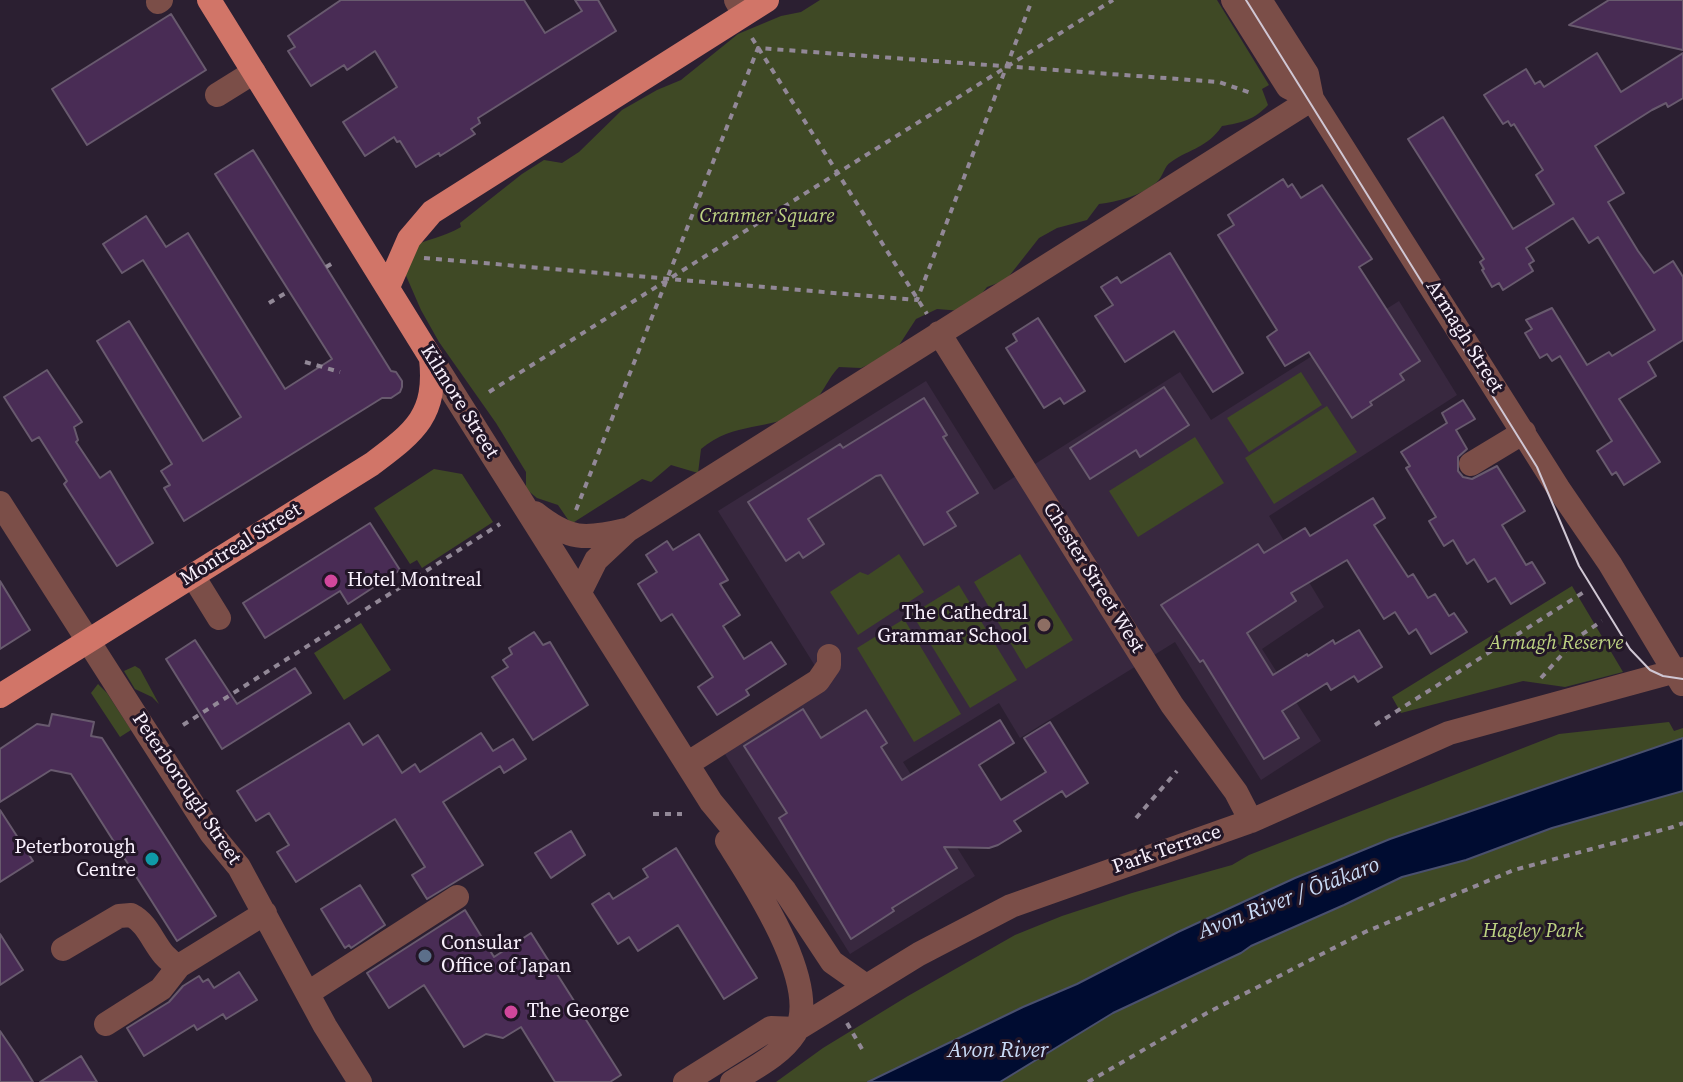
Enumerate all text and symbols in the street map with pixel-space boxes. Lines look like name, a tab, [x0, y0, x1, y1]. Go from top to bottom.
park label: Cranmer Square	[700, 205, 834, 229]
street label: Armagh Street	[1420, 276, 1508, 398]
street label: Kilmore Street	[415, 341, 503, 463]
street label: Montreal Street	[176, 498, 306, 592]
street label: Chester Street West	[1037, 498, 1149, 658]
place label: Hotel Montreal	[347, 569, 482, 593]
marker: Hotel Montreal	[322, 572, 340, 590]
place label: The Cathedral Grammar School	[877, 602, 1028, 649]
marker: The Cathedral Grammar School	[1035, 616, 1053, 634]
park label: Armagh Reserve	[1489, 632, 1623, 656]
street label: Peterborough Street	[126, 708, 246, 870]
street label: Park Terrace	[1109, 820, 1225, 880]
place label: Peterborough Centre	[14, 836, 136, 883]
marker: Peterborough Centre	[143, 850, 161, 868]
water label: Avon River / Ōtākaro	[1194, 852, 1384, 946]
park label: Hagley Park	[1482, 920, 1584, 944]
place label: Consular Office of Japan	[441, 932, 571, 979]
marker: Consular Office of Japan	[416, 947, 434, 965]
place label: The George	[527, 1000, 629, 1024]
marker: The George	[502, 1003, 520, 1021]
water label: Avon River	[948, 1038, 1048, 1064]

